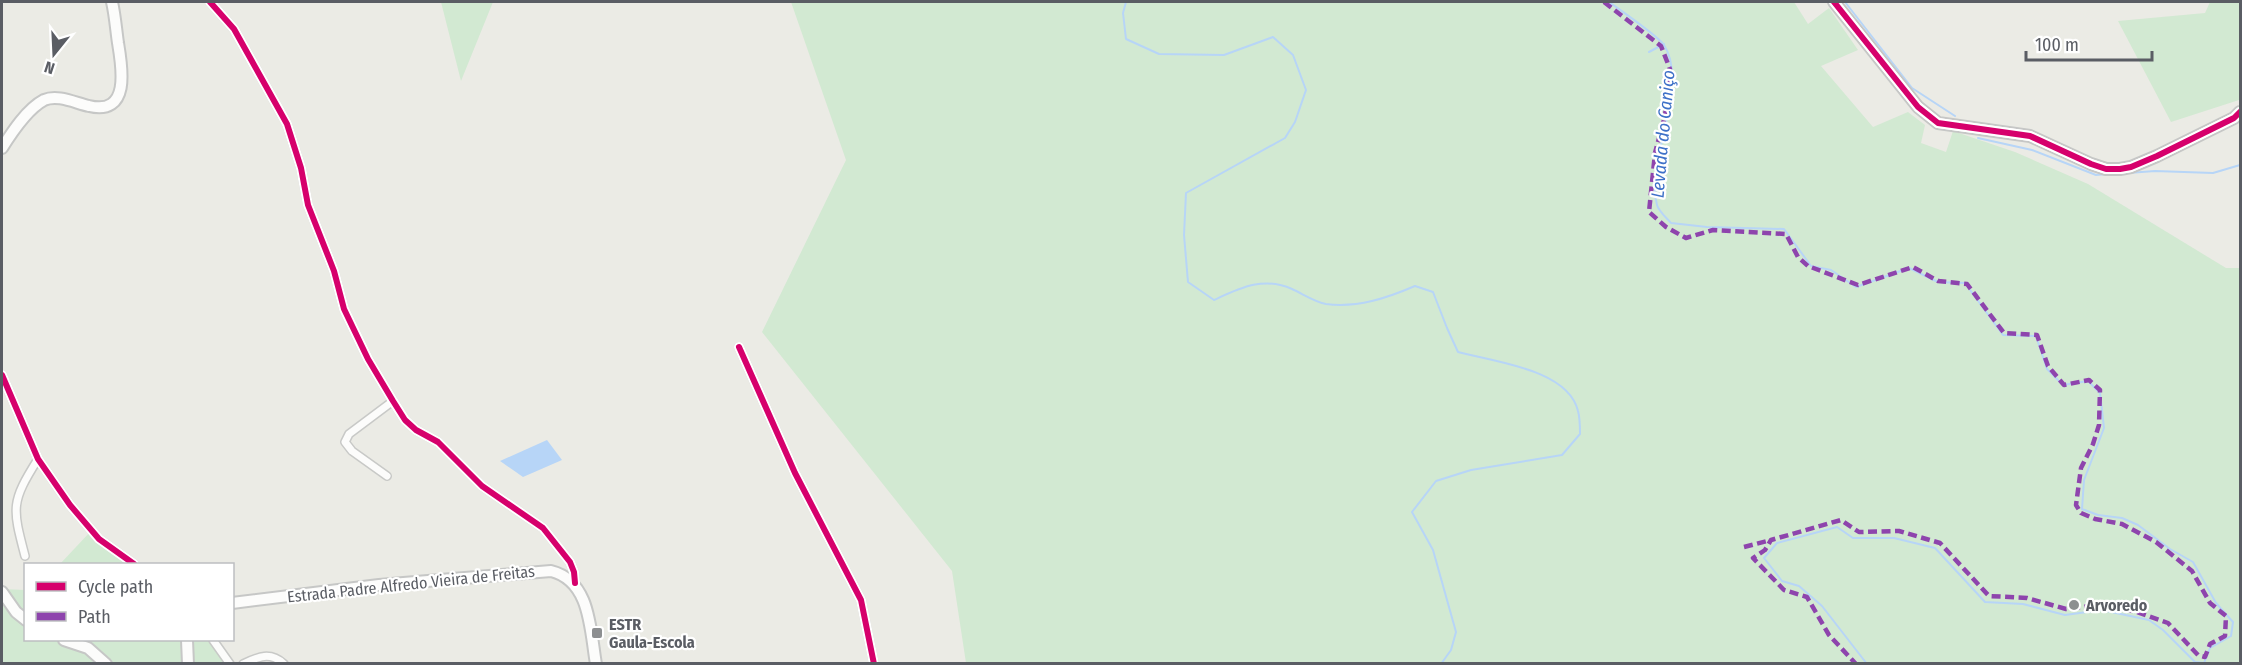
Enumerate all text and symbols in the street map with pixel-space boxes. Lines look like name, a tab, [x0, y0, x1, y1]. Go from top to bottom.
north arrow	[24, 24, 84, 84]
scale bar	[2026, 24, 2152, 62]
text: 100 m	[2035, 34, 2079, 56]
text: N	[42, 57, 57, 78]
water label: Levada do Caniço	[1646, 69, 1680, 199]
street label: Estrada Padre Alfredo Vieira de Freitas	[286, 562, 536, 606]
legend	[24, 563, 234, 641]
text: Cycle path	[78, 576, 153, 598]
place label: Arvoredo	[2085, 596, 2148, 615]
marker: Arvoredo	[2067, 598, 2081, 612]
text: Path	[78, 606, 111, 628]
place label: ESTR Gaula-Escola	[609, 615, 695, 652]
marker: ESTR Gaula-Escola	[590, 626, 604, 640]

